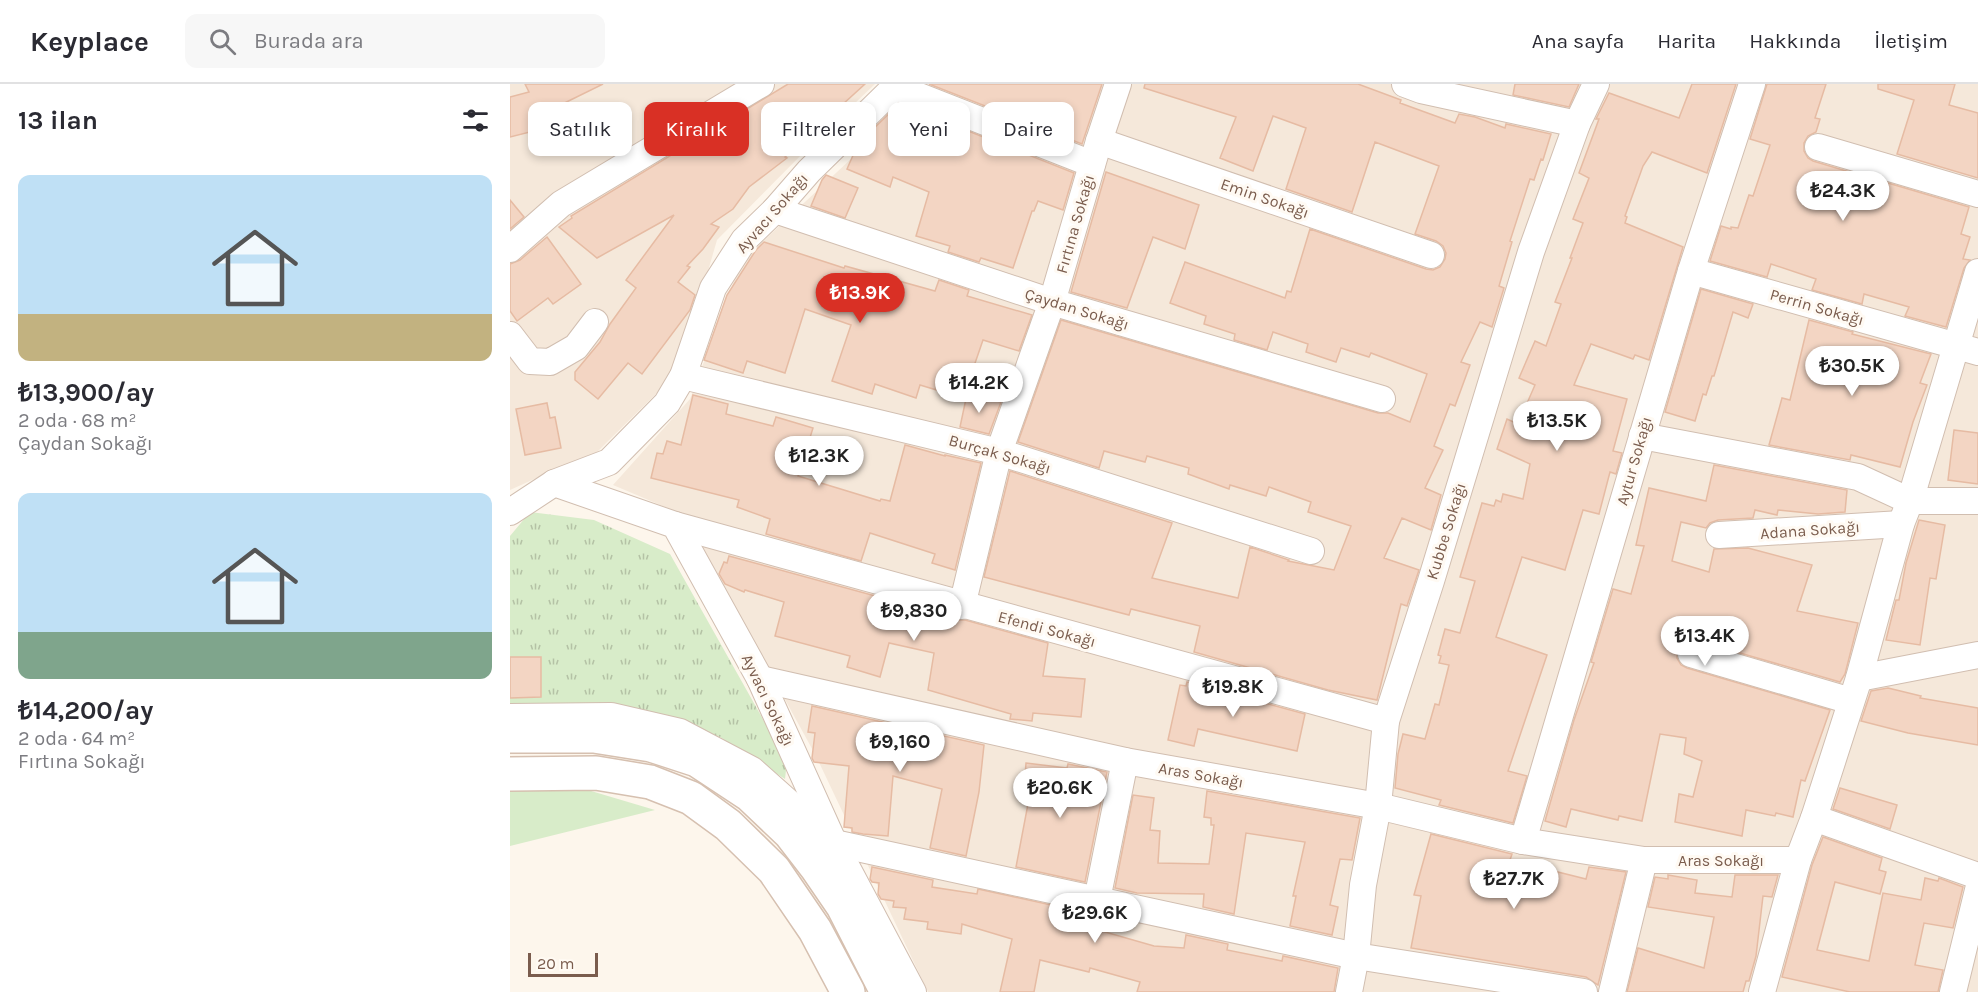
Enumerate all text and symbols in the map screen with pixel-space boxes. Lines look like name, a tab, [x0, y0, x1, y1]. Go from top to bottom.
search box	[185, 14, 605, 68]
text: Keyplace	[30, 25, 149, 58]
icon: search	[206, 25, 239, 58]
text: Burada ara	[254, 28, 364, 54]
text: Ana sayfa	[1532, 29, 1624, 53]
text: Harita	[1657, 29, 1716, 53]
text: Hakkında	[1749, 29, 1841, 53]
text: İletişim	[1874, 29, 1948, 53]
chip: Satılık	[528, 102, 632, 156]
chip: Kiralık	[644, 102, 749, 156]
chip: Filtreler	[761, 102, 876, 156]
chip: Yeni	[888, 102, 970, 156]
chip: Daire	[982, 102, 1074, 156]
icon: filters	[459, 104, 492, 137]
text: 13 ilan	[18, 105, 98, 136]
street label: Ayvacı Sokağı	[732, 169, 812, 257]
pin: ₺24.3K	[1794, 171, 1892, 222]
street label: Fırtına Sokağı	[1052, 172, 1098, 276]
street label: Emin Sokağı	[1218, 174, 1312, 222]
text: ₺24.3K	[1810, 179, 1876, 202]
icon: home	[201, 214, 309, 322]
pin: ₺13.9K	[811, 273, 909, 324]
text: ₺13.9K	[830, 281, 890, 304]
street label: Çaydan Sokağı	[1023, 284, 1131, 334]
street label: Perrin Sokağı	[1768, 285, 1866, 329]
pin: ₺30.5K	[1803, 346, 1901, 397]
text: ₺30.5K	[1819, 354, 1885, 377]
pin: ₺14.2K	[930, 363, 1028, 414]
text: ₺14.2K	[949, 371, 1009, 394]
text: ₺13,900/ay	[18, 377, 154, 408]
pin: ₺13.5K	[1508, 401, 1606, 452]
text: 2 oda · 68 m²	[18, 409, 136, 432]
text: ₺13.5K	[1527, 409, 1587, 432]
street label: Aytur Sokağı	[1612, 414, 1656, 508]
street label: Burçak Sokağı	[947, 430, 1053, 478]
text: Çaydan Sokağı	[18, 432, 153, 455]
pin: ₺12.3K	[770, 436, 868, 487]
text: ₺12.3K	[789, 444, 849, 467]
street label: Kubbe Sokağı	[1422, 480, 1470, 582]
street label: Adana Sokağı	[1760, 517, 1860, 543]
icon: home	[201, 532, 309, 640]
pin: ₺9,830	[865, 591, 963, 642]
text: ₺9,830	[881, 599, 947, 622]
street label: Efendi Sokağı	[996, 607, 1098, 651]
pin: ₺13.4K	[1656, 616, 1754, 667]
text: ₺13.4K	[1675, 624, 1735, 647]
street label: Ayvacı Sokağı	[738, 651, 798, 749]
pin: ₺19.8K	[1184, 667, 1282, 718]
text: ₺19.8K	[1202, 675, 1264, 698]
text: ₺14,200/ay	[18, 695, 153, 726]
pin: ₺9,160	[851, 722, 949, 773]
text: 2 oda · 64 m²	[18, 727, 135, 750]
text: ₺9,160	[870, 730, 930, 753]
text: Fırtına Sokağı	[18, 750, 146, 773]
street label: Aras Sokağı	[1157, 758, 1245, 792]
pin: ₺20.6K	[1011, 768, 1109, 819]
text: ₺20.6K	[1027, 776, 1093, 799]
street label: Aras Sokağı	[1678, 851, 1764, 870]
pin: ₺27.7K	[1465, 859, 1563, 910]
text: ₺27.7K	[1484, 867, 1544, 890]
pin: ₺29.6K	[1046, 893, 1144, 944]
text: ₺29.6K	[1062, 901, 1128, 924]
scale bar	[528, 950, 598, 978]
text: 20 m	[537, 954, 575, 973]

